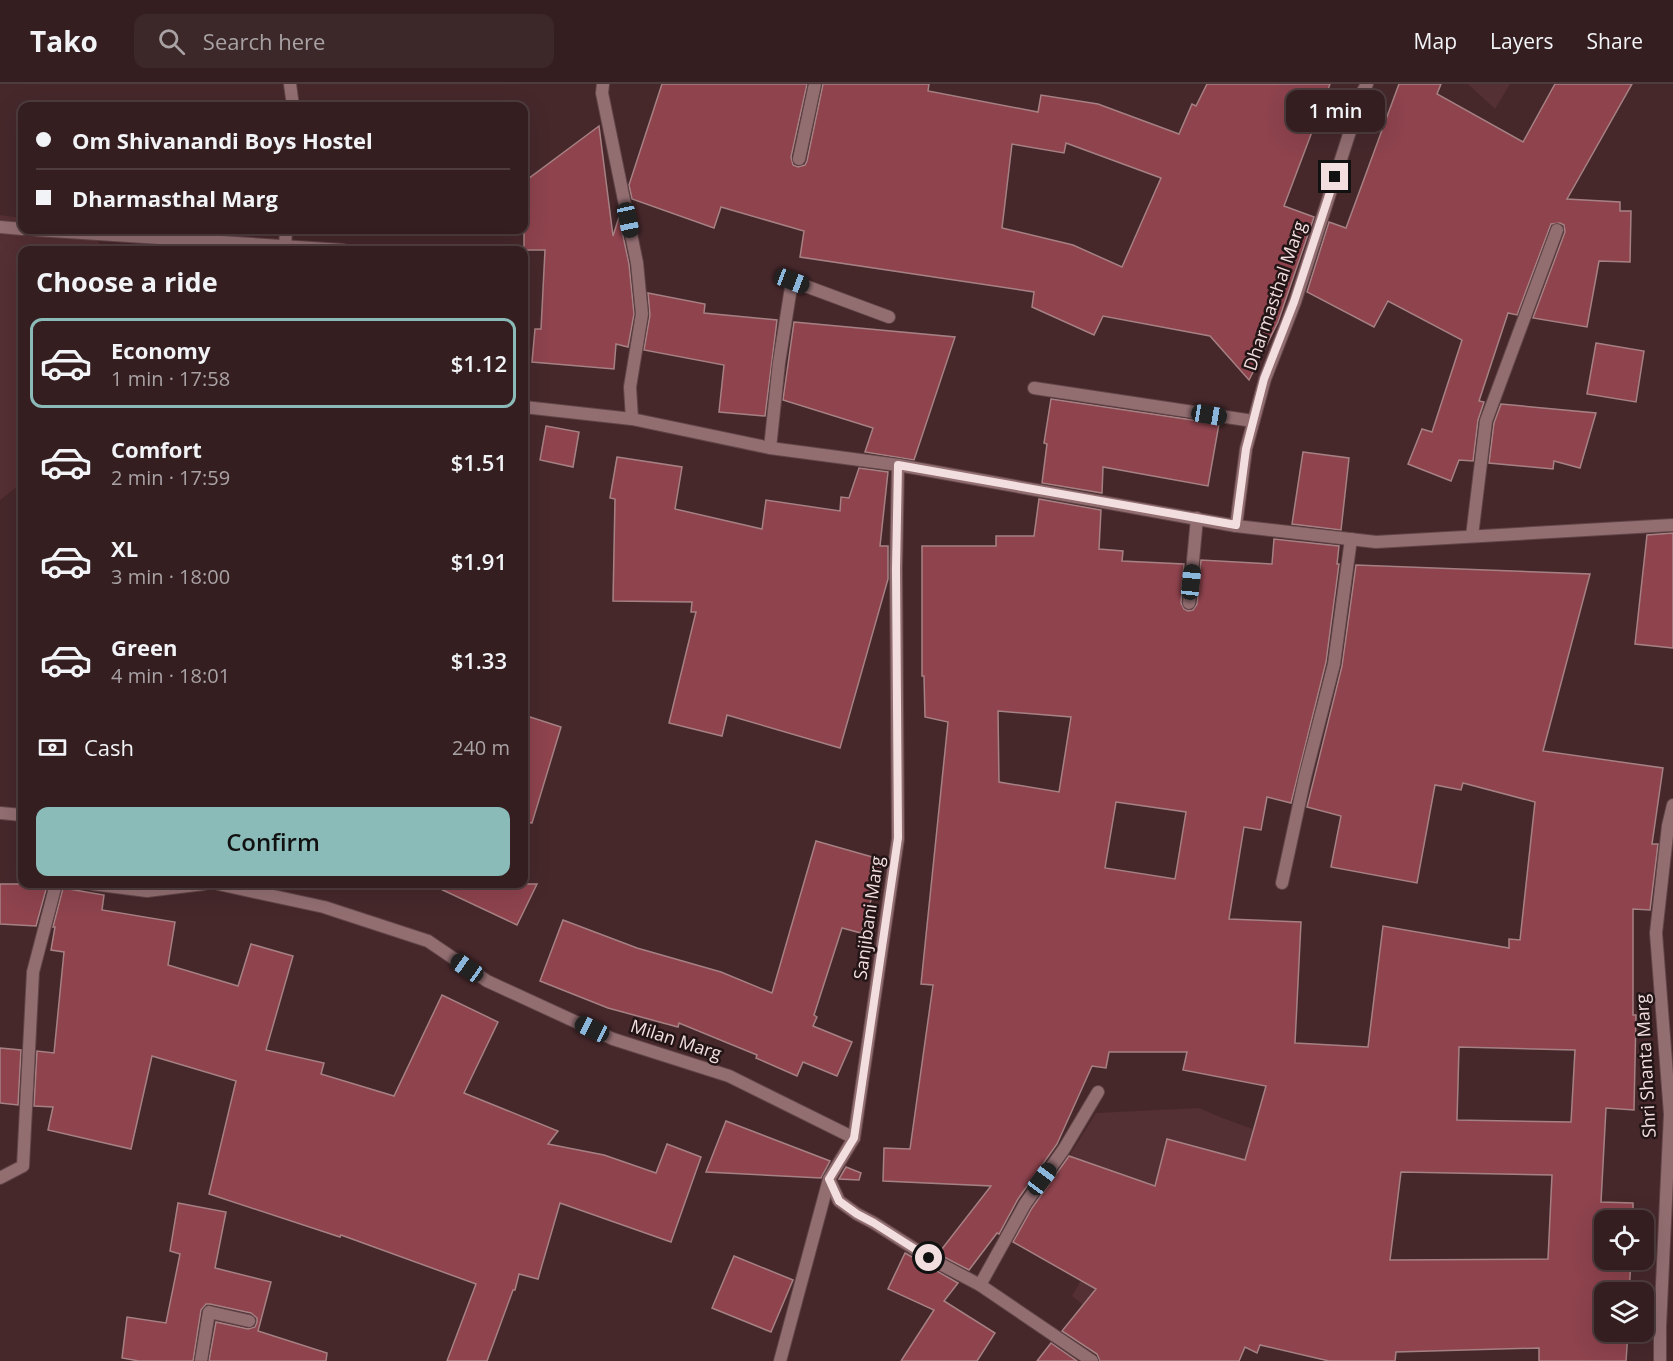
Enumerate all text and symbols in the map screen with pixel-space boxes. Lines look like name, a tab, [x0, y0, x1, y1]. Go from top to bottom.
search box	[134, 14, 554, 68]
text: Tako	[30, 22, 98, 60]
icon: search	[155, 25, 188, 58]
text: Search here	[203, 26, 325, 56]
text: Map	[1414, 27, 1457, 55]
text: Layers	[1490, 27, 1554, 55]
text: Share	[1587, 27, 1643, 55]
callout: 1 min	[1286, 90, 1384, 132]
text: 1 min	[1309, 97, 1363, 124]
text: Om Shivanandi Boys Hostel	[72, 125, 373, 155]
route end	[1321, 163, 1348, 190]
text: Dharmasthal Marg	[72, 183, 278, 213]
car	[615, 201, 641, 239]
street label: Dharmasthal Marg	[1237, 217, 1311, 374]
text: Choose a ride	[36, 263, 218, 300]
car	[772, 266, 812, 296]
text: Economy	[111, 335, 210, 365]
icon: car	[39, 336, 93, 390]
text: $1.12	[451, 348, 507, 378]
text: 1 min · 17:58	[111, 365, 230, 392]
car	[1190, 403, 1228, 427]
text: Comfort	[111, 434, 202, 464]
icon: car	[39, 435, 93, 489]
text: $1.51	[451, 447, 507, 477]
text: 2 min · 17:59	[111, 464, 230, 491]
text: XL	[111, 533, 138, 563]
icon: car	[39, 534, 93, 588]
text: $1.91	[451, 546, 507, 576]
text: 3 min · 18:00	[111, 563, 230, 590]
car	[1180, 563, 1202, 601]
text: Green	[111, 632, 177, 662]
icon: car	[39, 633, 93, 687]
text: $1.33	[451, 645, 507, 675]
text: 4 min · 18:01	[111, 662, 230, 689]
icon: cash	[36, 731, 69, 764]
text: Cash	[84, 732, 134, 762]
text: 240 m	[452, 734, 510, 761]
button: Confirm	[36, 807, 510, 876]
street label: Sanjibani Marg	[847, 854, 889, 981]
car	[447, 950, 487, 986]
street label: Shri Shanta Marg	[1629, 993, 1661, 1139]
car	[572, 1013, 612, 1045]
street label: Milan Marg	[628, 1013, 725, 1065]
car	[1024, 1159, 1060, 1199]
map controls	[1594, 1210, 1654, 1342]
button: locate	[1594, 1210, 1654, 1270]
route start	[915, 1244, 942, 1271]
button: layers	[1594, 1282, 1654, 1342]

